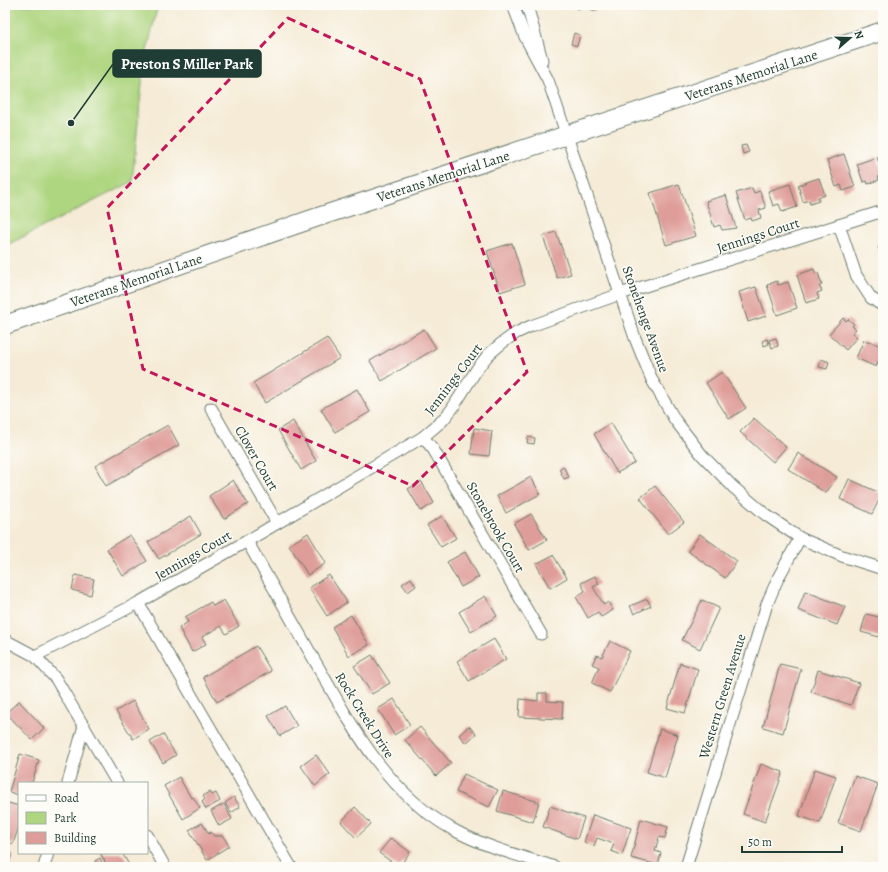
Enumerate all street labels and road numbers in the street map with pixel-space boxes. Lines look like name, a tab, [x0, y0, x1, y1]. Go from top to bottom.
street label: Veterans Memorial Lane	[681, 45, 820, 106]
street label: Veterans Memorial Lane	[373, 146, 512, 207]
street label: Jennings Court	[714, 213, 802, 258]
street label: Veterans Memorial Lane	[67, 249, 205, 312]
street label: Stonehenge Avenue	[617, 263, 674, 375]
street label: Jennings Court	[420, 339, 487, 419]
street label: Clover Court	[230, 422, 283, 495]
street label: Stonebrook Court	[462, 478, 529, 576]
street label: Jennings Court	[151, 526, 235, 585]
street label: Western Green Avenue	[694, 631, 751, 762]
street label: Rock Creek Drive	[331, 669, 399, 762]

